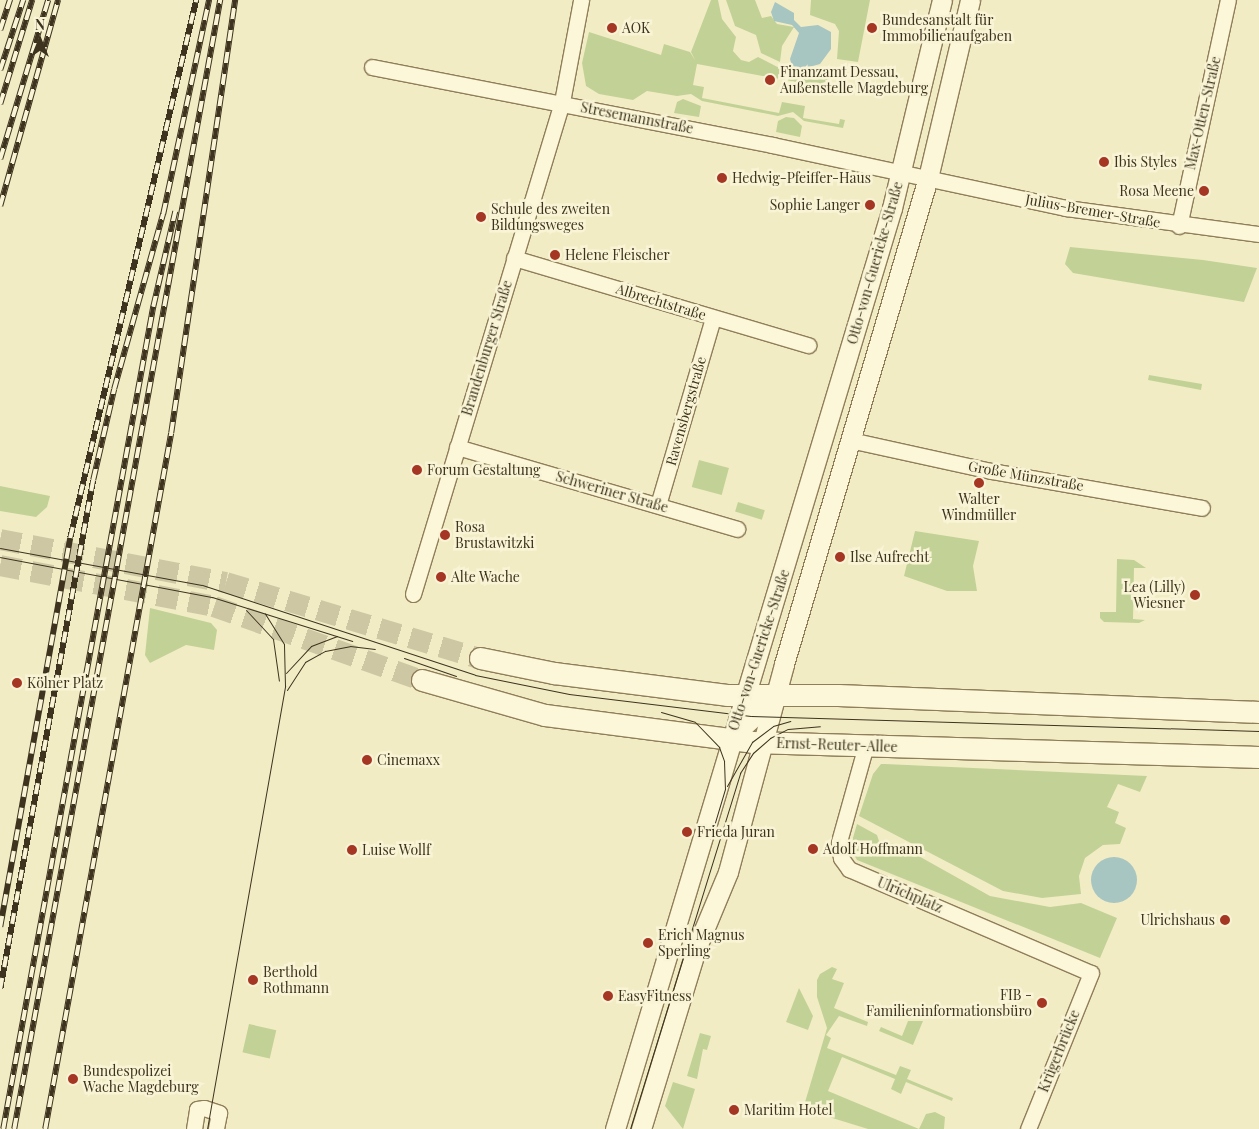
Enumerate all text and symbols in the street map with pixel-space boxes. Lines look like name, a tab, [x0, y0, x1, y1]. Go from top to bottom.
place label: Bundesanstalt für Immobilienaufgaben	[882, 12, 1012, 44]
north arrow	[15, 15, 65, 65]
text: N	[35, 15, 45, 34]
place label: AOK	[622, 20, 650, 36]
marker: AOK	[606, 22, 618, 34]
marker: Bundesanstalt für Immobilienaufgaben	[866, 22, 878, 34]
street label: Max-Otten-Straße	[1182, 55, 1224, 171]
place label: Finanzamt Dessau, Außenstelle Magdeburg	[780, 64, 928, 96]
marker: Finanzamt Dessau, Außenstelle Magdeburg	[764, 74, 776, 86]
street label: Stresemannstraße	[579, 99, 695, 137]
place label: Ibis Styles	[1114, 154, 1177, 170]
marker: Ibis Styles	[1098, 156, 1110, 168]
place label: Hedwig-Pfeiffer-Haus	[732, 170, 871, 186]
marker: Hedwig-Pfeiffer-Haus	[716, 172, 728, 184]
street label: Otto-von-Guericke-Straße	[844, 180, 906, 346]
place label: Rosa Meene	[1119, 183, 1194, 199]
marker: Rosa Meene	[1198, 185, 1210, 197]
street label: Julius-Bremer-Straße	[1024, 191, 1162, 231]
place label: Sophie Langer	[770, 197, 860, 213]
marker: Sophie Langer	[864, 199, 876, 211]
place label: Schule des zweiten Bildungsweges	[491, 201, 610, 233]
marker: Schule des zweiten Bildungsweges	[475, 211, 487, 223]
place label: Helene Fleischer	[565, 247, 670, 263]
marker: Helene Fleischer	[549, 249, 561, 261]
street label: Brandenburger Straße	[458, 278, 516, 418]
street label: Albrechtstraße	[614, 280, 708, 324]
street label: Ravensbergstraße	[662, 355, 710, 467]
street label: Große Münzstraße	[967, 458, 1085, 494]
place label: Forum Gestaltung	[427, 462, 540, 478]
marker: Forum Gestaltung	[411, 464, 423, 476]
street label: Schweriner Straße	[554, 468, 670, 516]
marker: Walter Windmüller	[973, 477, 985, 489]
place label: Walter Windmüller	[942, 491, 1016, 524]
place label: Rosa Brustawitzki	[455, 519, 534, 552]
marker: Rosa Brustawitzki	[439, 529, 451, 541]
place label: Ilse Aufrecht	[850, 549, 930, 565]
marker: Ilse Aufrecht	[834, 551, 846, 563]
street label: Otto-von-Guericke-Straße	[725, 567, 793, 733]
place label: Alte Wache	[451, 569, 520, 585]
marker: Alte Wache	[435, 571, 447, 583]
place label: Lea (Lilly) Wiesner	[1123, 579, 1185, 612]
marker: Lea (Lilly) Wiesner	[1189, 589, 1201, 601]
place label: Kölner Platz	[27, 675, 104, 691]
marker: Kölner Platz	[11, 677, 23, 689]
street label: Ernst-Reuter-Allee	[776, 734, 898, 756]
place label: Cinemaxx	[377, 752, 440, 768]
marker: Cinemaxx	[361, 754, 373, 766]
place label: Frieda Juran	[697, 824, 775, 840]
marker: Frieda Juran	[681, 826, 693, 838]
place label: Adolf Hoffmann	[823, 841, 923, 857]
place label: Luise Wollf	[362, 842, 431, 858]
marker: Adolf Hoffmann	[807, 843, 819, 855]
marker: Luise Wollf	[346, 844, 358, 856]
street label: Ulrichplatz	[875, 874, 945, 916]
place label: Ulrichshaus	[1140, 912, 1215, 928]
marker: Ulrichshaus	[1219, 914, 1231, 926]
place label: Erich Magnus Sperling	[658, 927, 745, 960]
marker: Erich Magnus Sperling	[642, 937, 654, 949]
place label: Berthold Rothmann	[263, 964, 329, 996]
marker: Berthold Rothmann	[247, 974, 259, 986]
place label: FIB - Familieninformationsbüro	[866, 987, 1032, 1020]
place label: EasyFitness	[618, 988, 692, 1004]
marker: EasyFitness	[602, 990, 614, 1002]
marker: FIB - Familieninformationsbüro	[1036, 997, 1048, 1009]
street label: Krügerbrücke	[1035, 1007, 1083, 1095]
place label: Bundespolizei Wache Magdeburg	[83, 1063, 199, 1096]
marker: Bundespolizei Wache Magdeburg	[67, 1073, 79, 1085]
place label: Maritim Hotel	[744, 1102, 832, 1118]
marker: Maritim Hotel	[728, 1104, 740, 1116]

